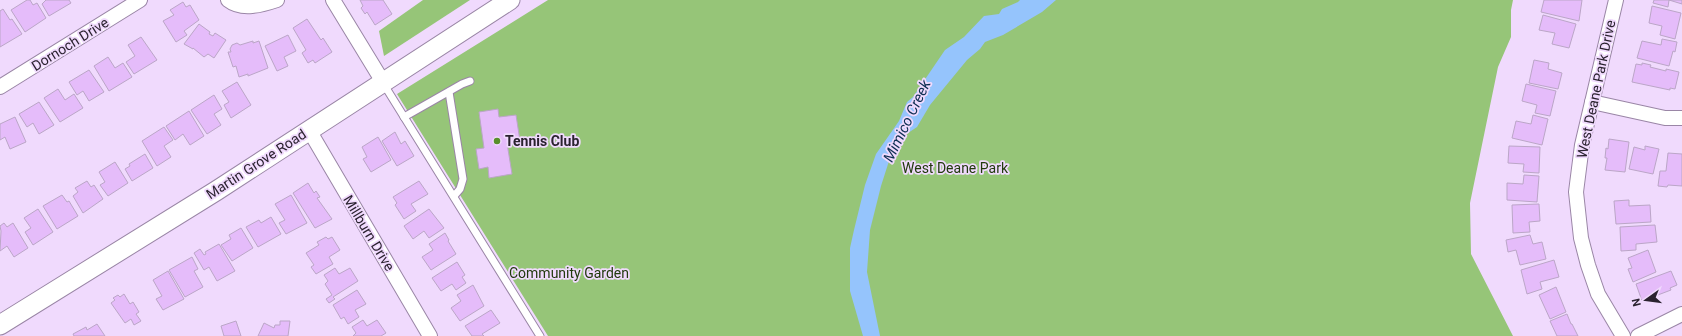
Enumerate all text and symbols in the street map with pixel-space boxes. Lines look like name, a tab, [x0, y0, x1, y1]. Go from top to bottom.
street label: Dornoch Drive	[29, 14, 111, 74]
street label: West Deane Park Drive	[1574, 18, 1618, 160]
water label: Mimico Creek	[879, 76, 935, 165]
street label: Martin Grove Road	[203, 126, 309, 202]
place label: Tennis Club	[505, 133, 579, 149]
marker: Tennis Club	[492, 136, 502, 146]
park label: West Deane Park	[902, 160, 1009, 176]
street label: Millburn Drive	[340, 192, 398, 274]
park label: Community Garden	[509, 265, 629, 281]
north arrow	[1626, 280, 1666, 320]
text: N	[1629, 297, 1644, 308]

